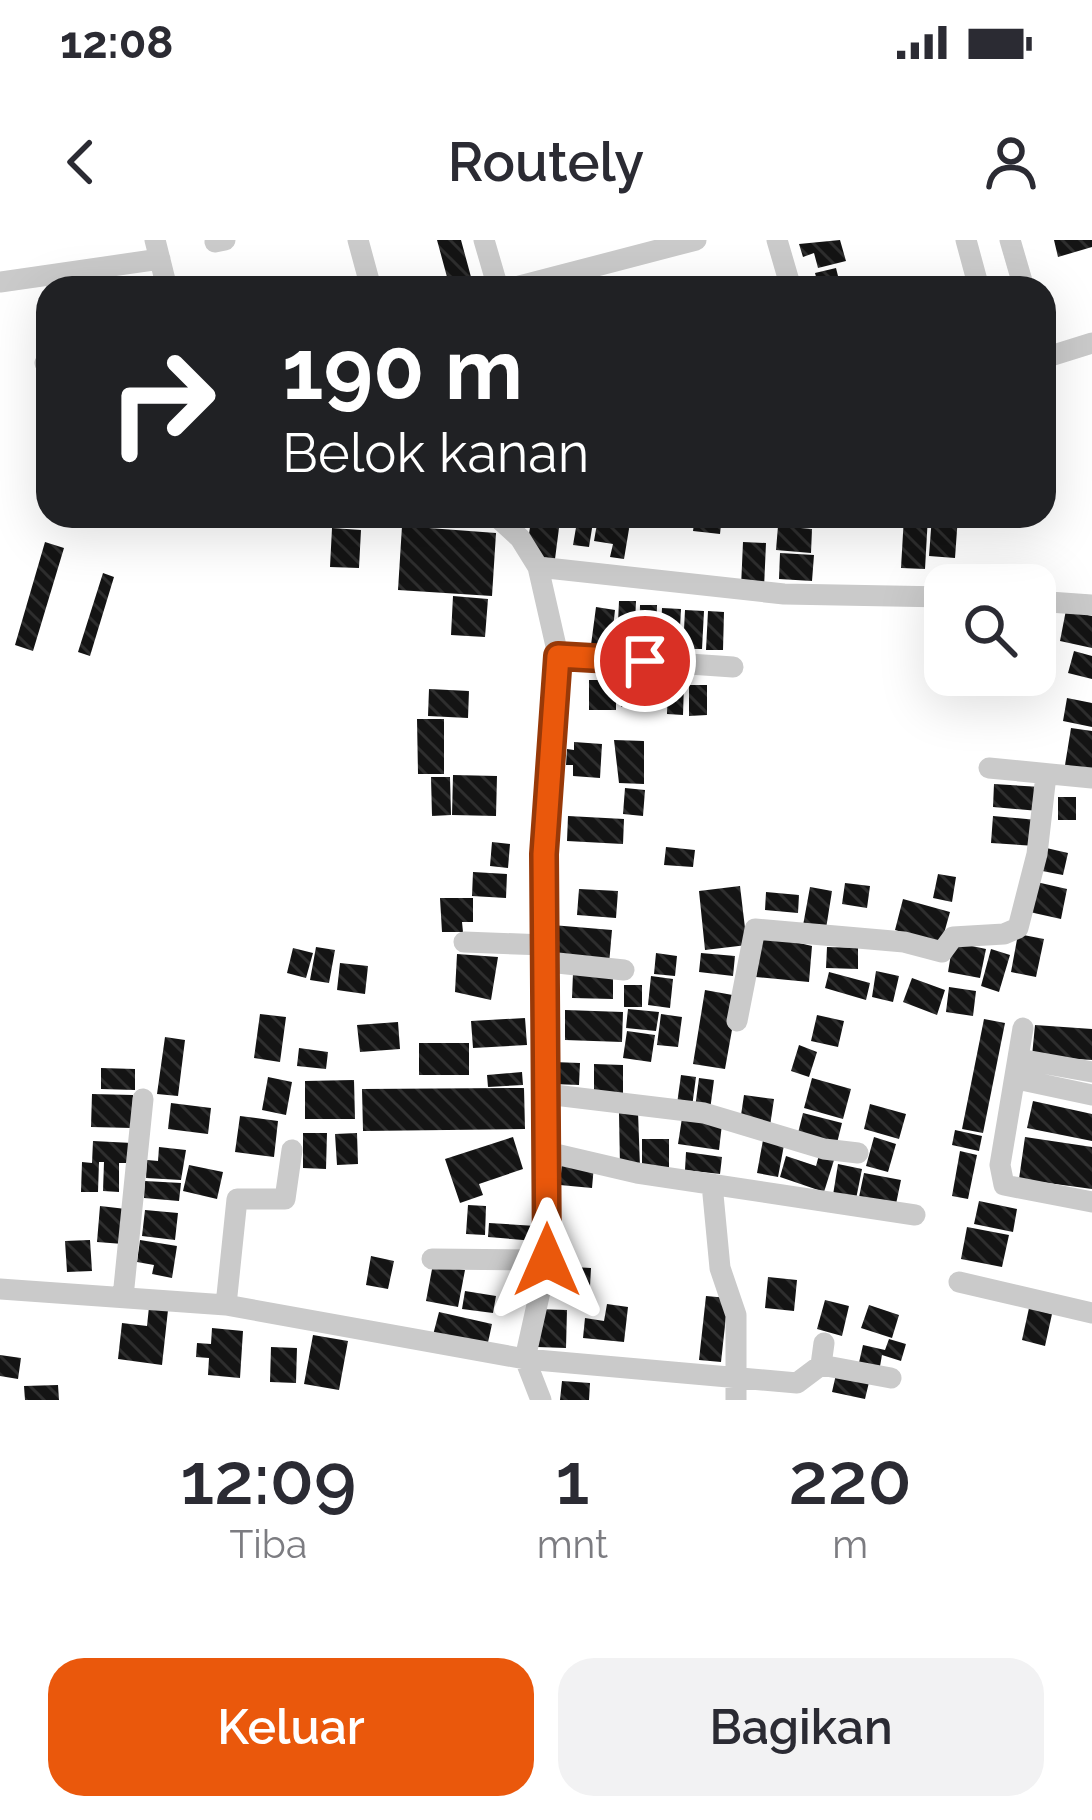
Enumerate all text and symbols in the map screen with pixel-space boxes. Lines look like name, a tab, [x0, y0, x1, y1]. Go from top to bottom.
text: 12:08	[60, 16, 174, 69]
icon: back	[48, 129, 114, 195]
icon: person	[978, 129, 1044, 195]
text: Routely	[448, 130, 644, 194]
text: 190 m	[282, 320, 523, 419]
icon: right	[84, 324, 240, 480]
text: Belok kanan	[282, 421, 589, 485]
map controls	[924, 564, 1056, 696]
button: search	[924, 564, 1056, 696]
pin	[594, 610, 696, 712]
icon: arrive	[612, 628, 678, 694]
position arrow	[484, 1197, 610, 1323]
text: 12:09	[180, 1436, 356, 1521]
text: 1	[555, 1436, 589, 1521]
text: 220	[788, 1436, 912, 1521]
text: Tiba	[230, 1521, 307, 1567]
text: mnt	[537, 1521, 608, 1567]
text: m	[832, 1521, 868, 1567]
button: Keluar	[48, 1658, 534, 1796]
button: Bagikan	[558, 1658, 1044, 1796]

